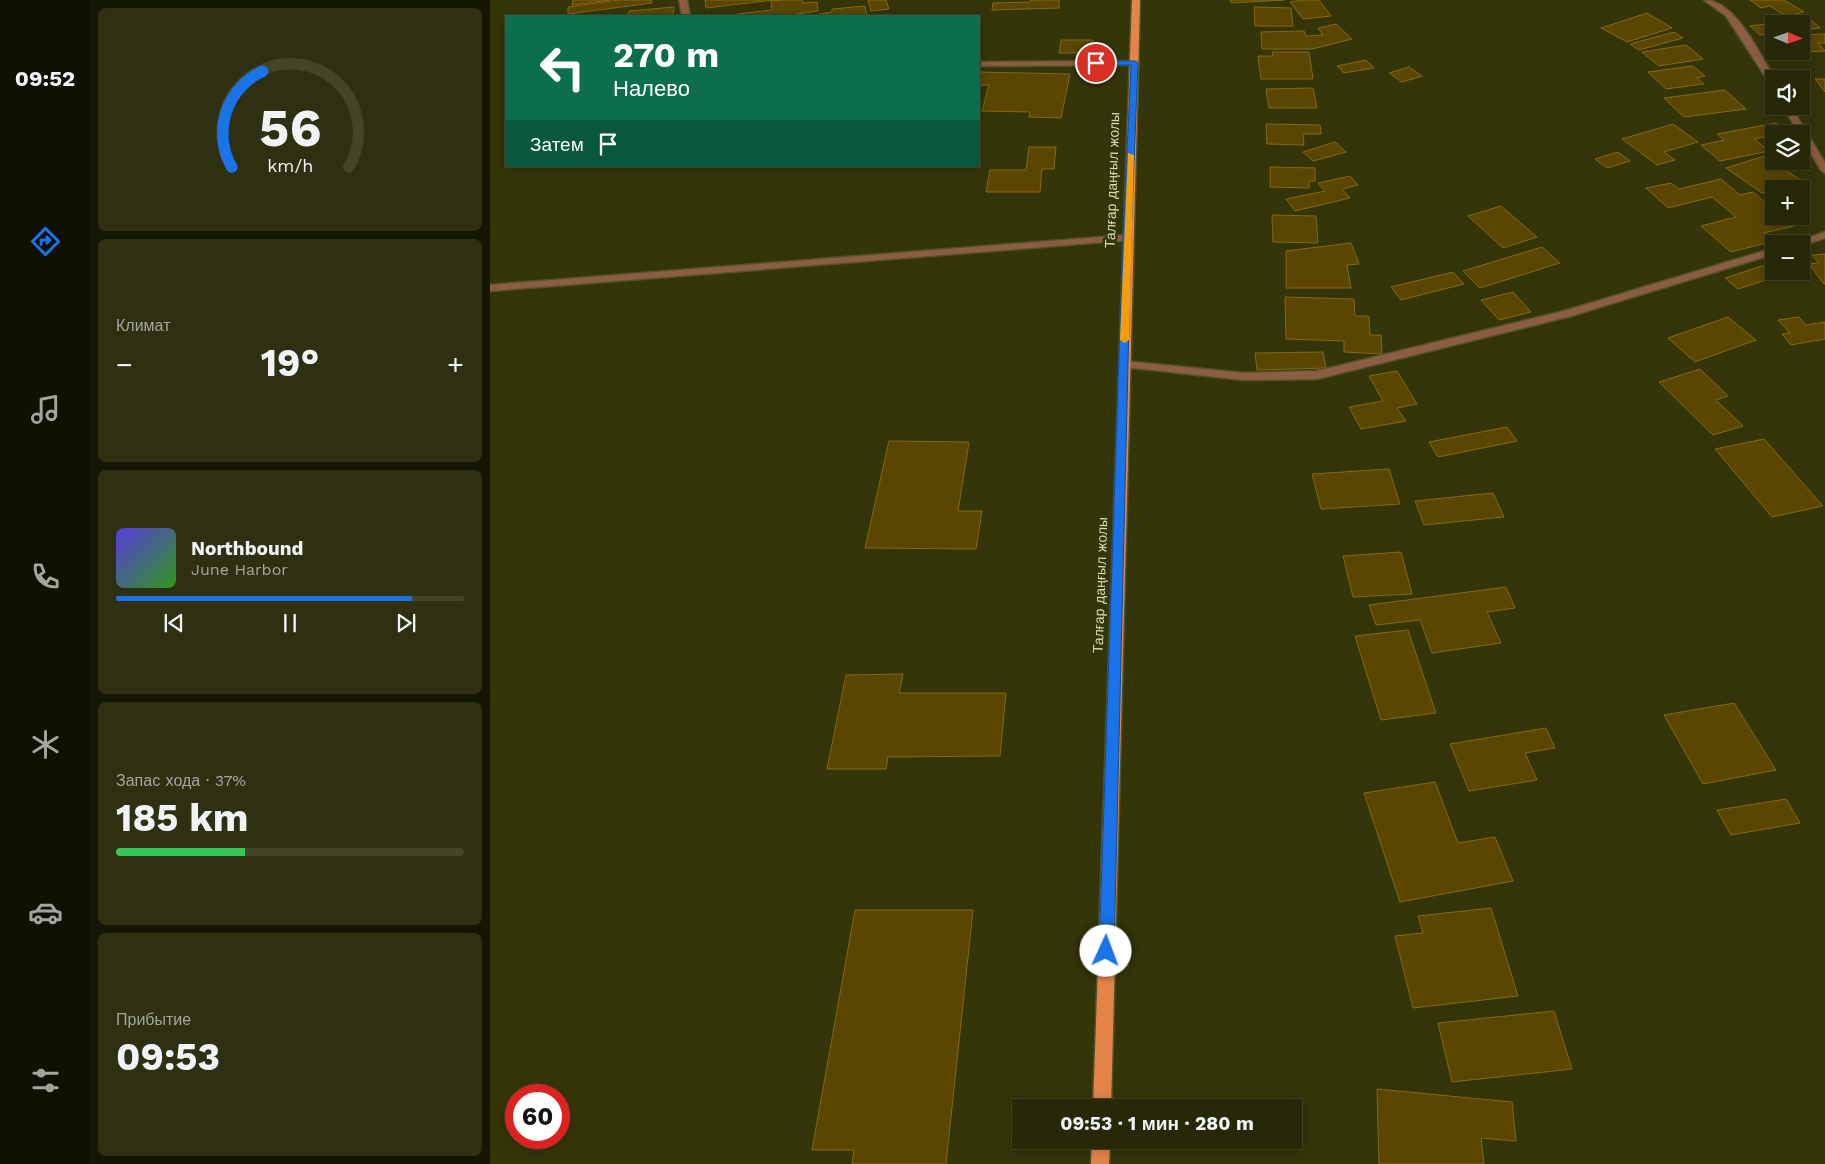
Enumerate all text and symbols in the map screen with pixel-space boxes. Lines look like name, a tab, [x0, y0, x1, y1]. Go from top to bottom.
north arrow	[1765, 15, 1810, 60]
map controls	[1765, 15, 1810, 280]
text: 270 m	[613, 34, 719, 76]
icon: left	[530, 35, 595, 100]
pin	[1075, 42, 1117, 84]
icon: arrive	[1082, 49, 1110, 77]
text: 09:52	[15, 66, 75, 91]
button: sound	[1765, 70, 1810, 115]
text: Налево	[613, 76, 690, 101]
text: 56	[259, 98, 321, 159]
street label: Талғар даңғыл жолы	[1102, 112, 1122, 248]
button: layers	[1765, 125, 1810, 170]
icon: arrive	[594, 130, 622, 158]
text: Затем	[530, 133, 584, 156]
text: km/h	[267, 155, 313, 176]
button: +	[1765, 180, 1810, 225]
icon: directions	[28, 224, 63, 259]
button: −	[1765, 235, 1810, 280]
text: Климат	[116, 316, 170, 335]
text: 19°	[261, 341, 319, 385]
text: −	[116, 348, 133, 381]
text: +	[447, 348, 464, 381]
icon: music	[28, 392, 63, 427]
street label: Талғар даңғыл жолы	[1090, 517, 1110, 653]
text: Northbound	[191, 537, 303, 560]
icon: phone	[28, 559, 63, 594]
text: June Harbor	[191, 560, 288, 579]
icon: previous	[160, 609, 188, 637]
icon: pause	[276, 609, 304, 637]
icon: next	[392, 609, 420, 637]
icon: climate	[28, 727, 63, 762]
text: Запас хода · 37%	[116, 771, 246, 790]
text: 185 km	[116, 796, 249, 840]
icon: car	[28, 895, 63, 930]
position arrow	[1079, 924, 1131, 976]
text: Прибытие	[116, 1010, 191, 1029]
text: 09:53	[116, 1035, 220, 1079]
icon: filters	[28, 1063, 63, 1098]
speed limit sign: 60	[505, 1084, 570, 1149]
text: 09:53 · 1 мин · 280 m	[1060, 1112, 1254, 1135]

